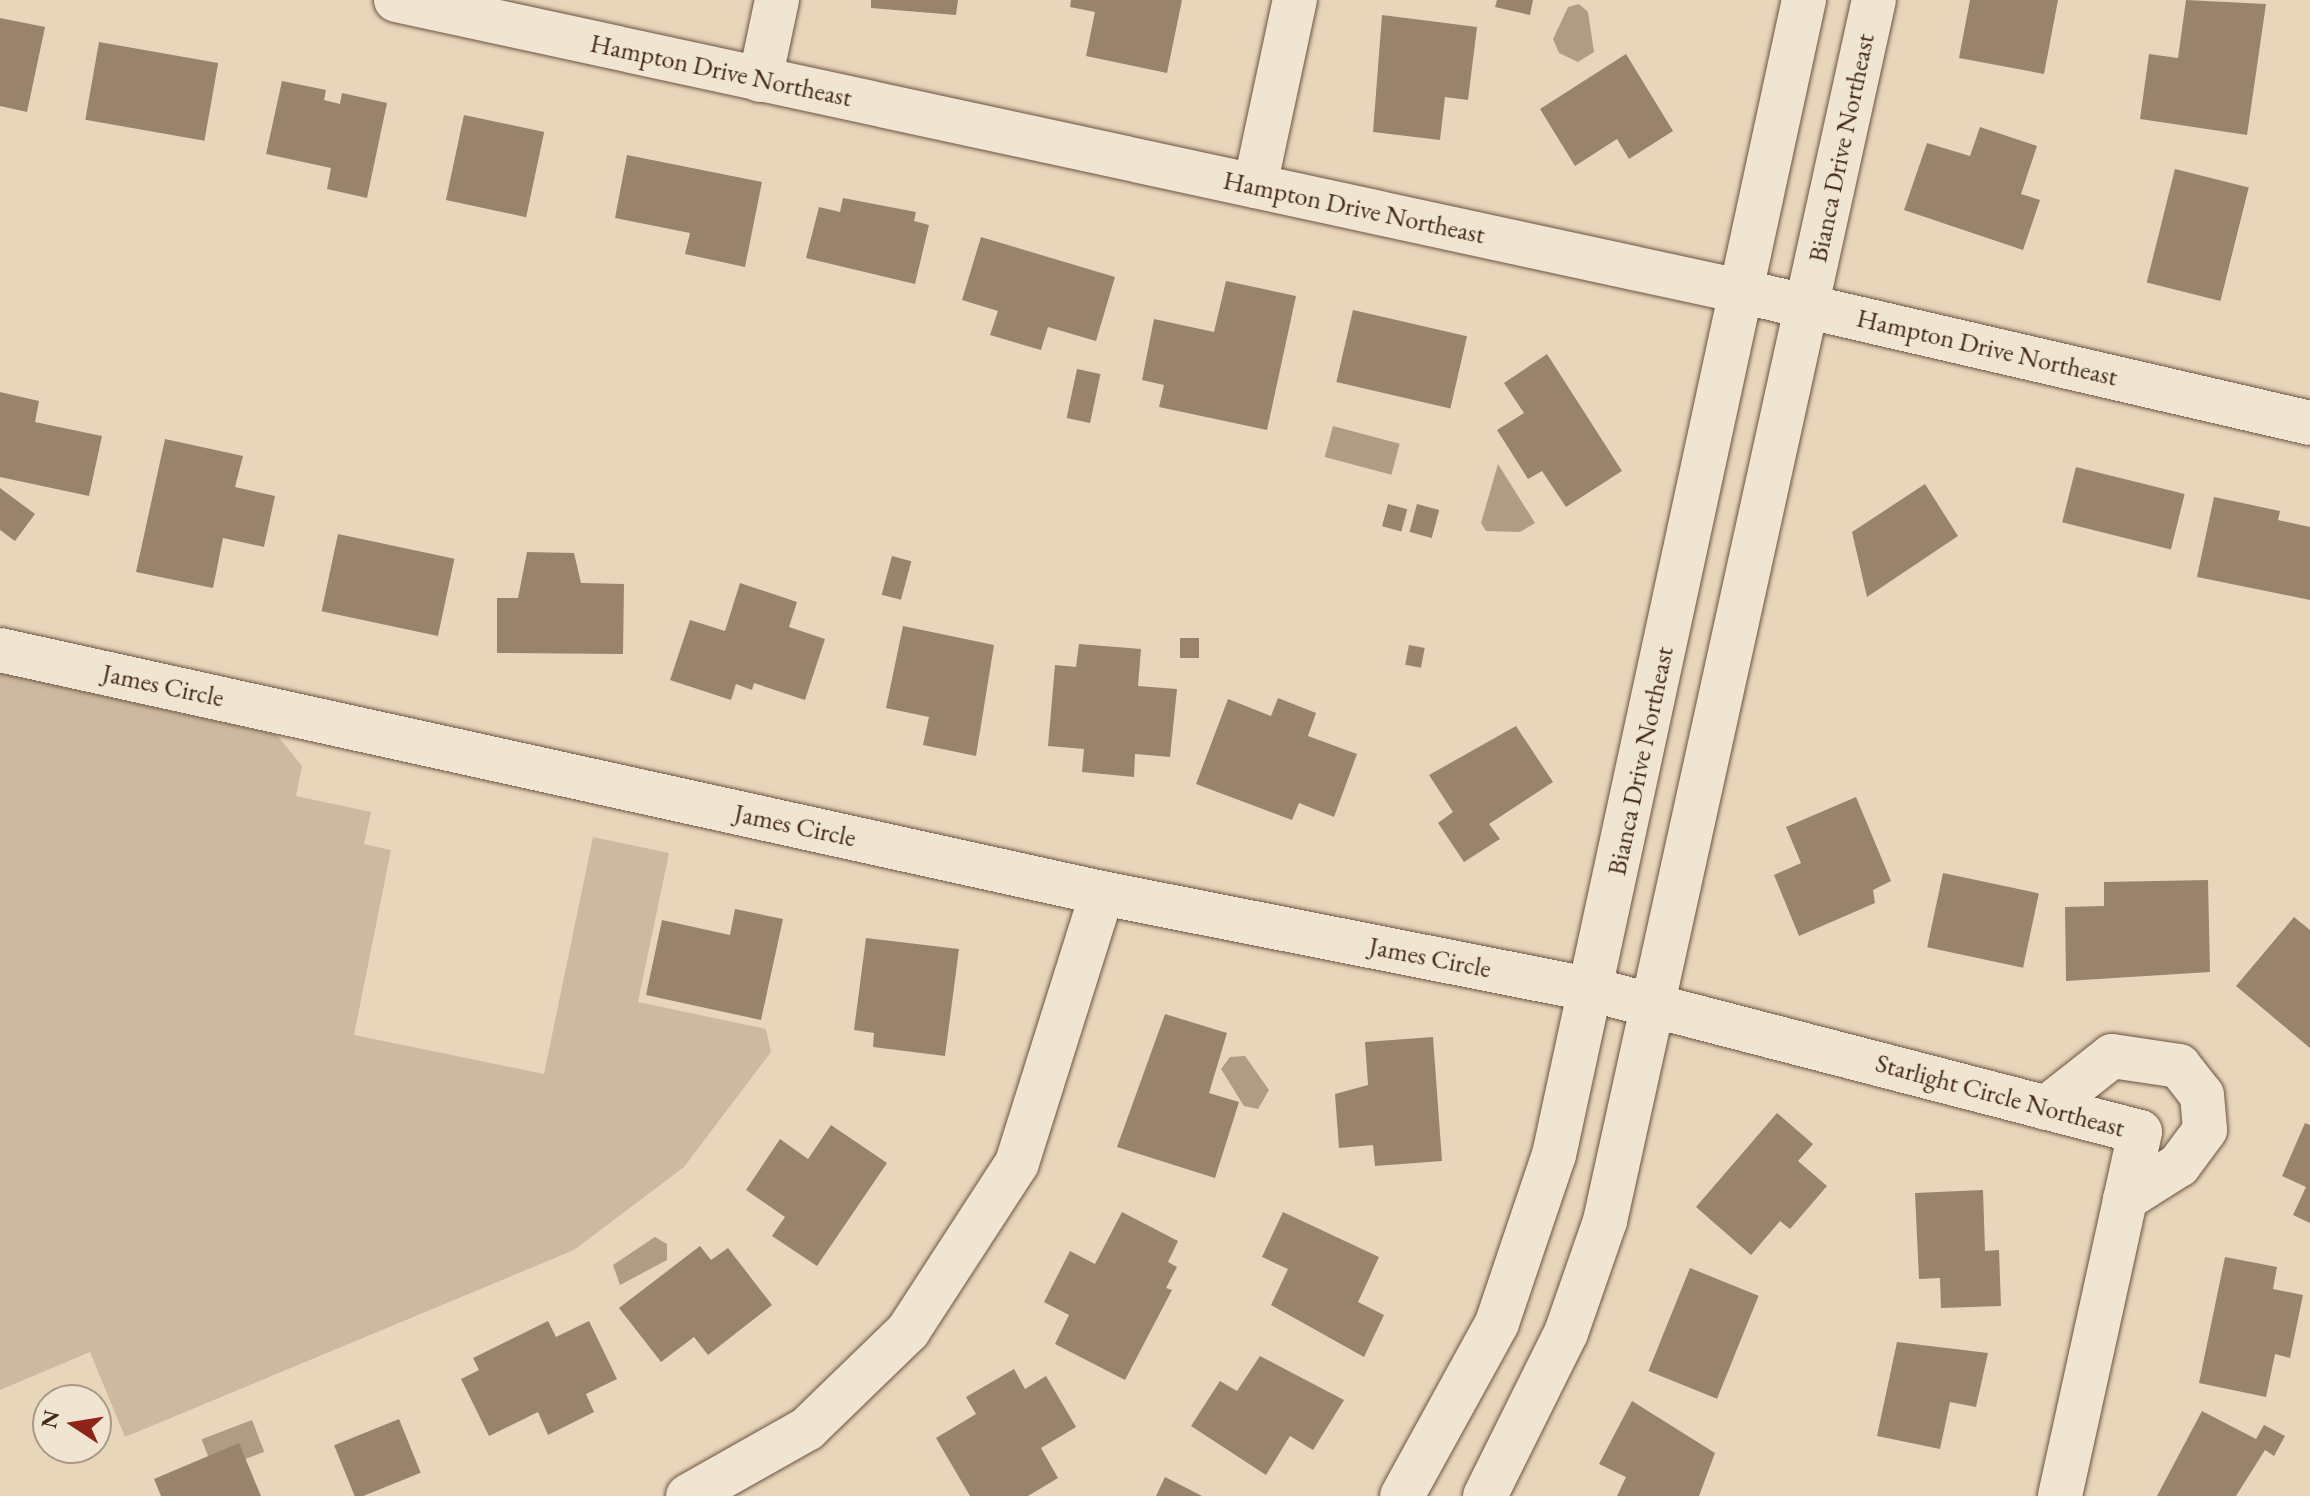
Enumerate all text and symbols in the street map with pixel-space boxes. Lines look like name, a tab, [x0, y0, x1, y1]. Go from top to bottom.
street label: Hampton Drive Northeast	[587, 28, 855, 114]
street label: Bianca Drive Northeast	[1803, 31, 1881, 265]
street label: Hampton Drive Northeast	[1220, 165, 1488, 251]
street label: Hampton Drive Northeast	[1854, 303, 2120, 393]
street label: Bianca Drive Northeast	[1602, 644, 1680, 878]
street label: James Circle	[99, 658, 227, 714]
street label: James Circle	[731, 798, 859, 854]
street label: James Circle	[1366, 931, 1494, 985]
street label: Starlight Circle Northeast	[1872, 1048, 2128, 1144]
north arrow	[32, 1384, 112, 1464]
text: N	[34, 1408, 66, 1431]

